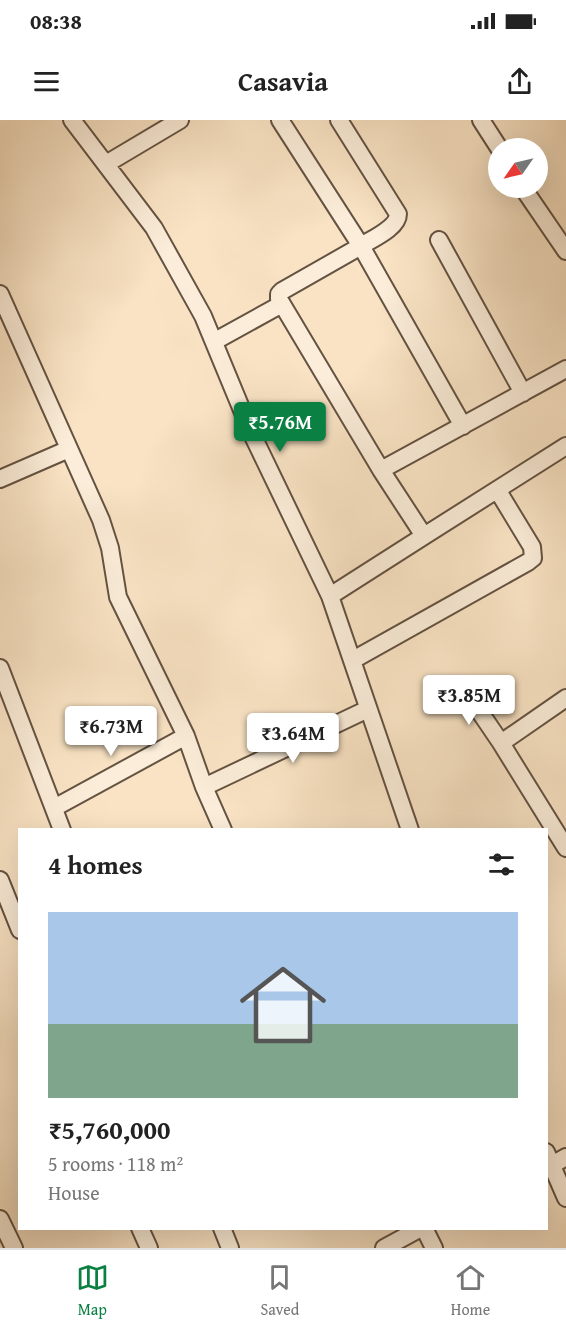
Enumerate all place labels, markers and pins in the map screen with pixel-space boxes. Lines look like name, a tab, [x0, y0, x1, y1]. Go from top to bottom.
pin: ₹5.76M	[231, 402, 329, 453]
pin: ₹3.85M	[420, 675, 518, 726]
pin: ₹6.73M	[62, 706, 160, 757]
pin: ₹3.64M	[244, 713, 342, 764]

